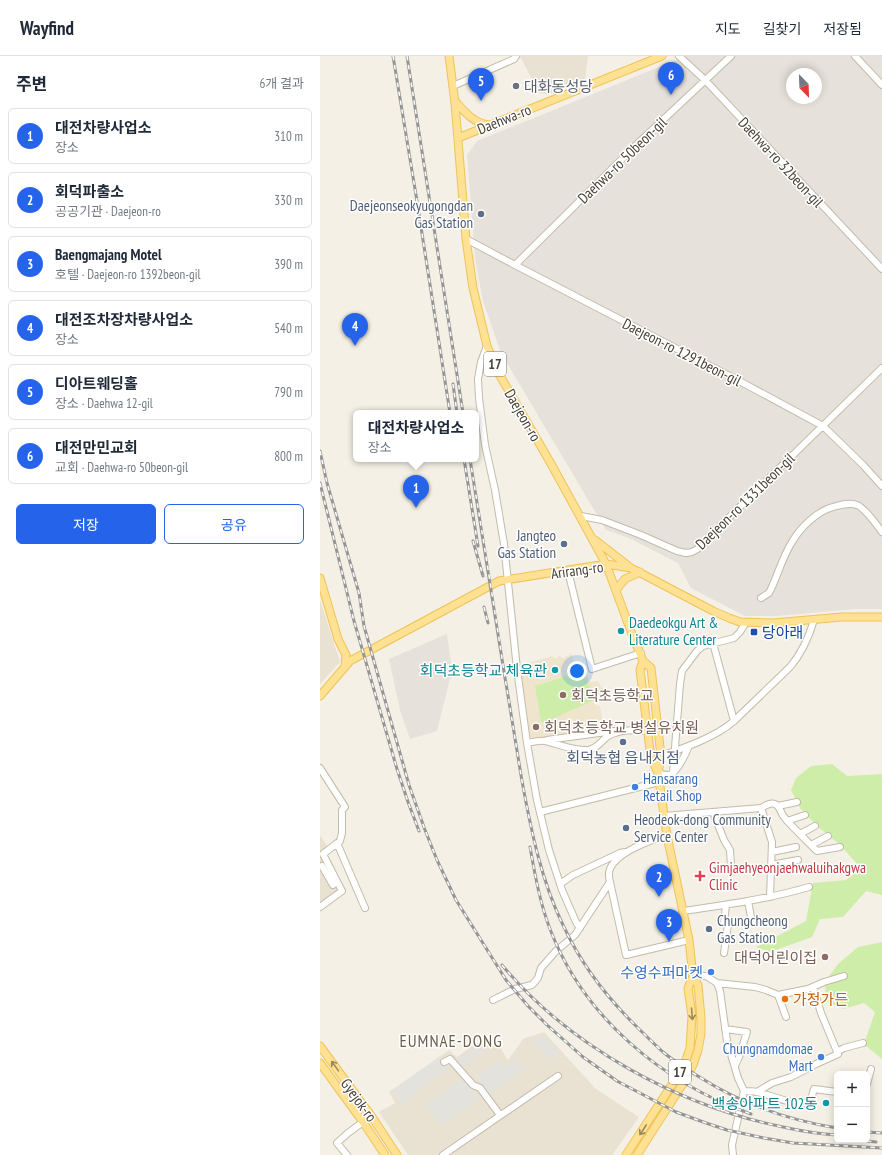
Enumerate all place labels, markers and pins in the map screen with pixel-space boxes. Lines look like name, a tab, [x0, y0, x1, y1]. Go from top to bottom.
pin: 6	[658, 62, 684, 95]
pin: 5	[468, 68, 494, 101]
place label: 대화동성당	[524, 77, 593, 96]
marker: 대화동성당	[511, 81, 521, 91]
place label: Daejeonseokyugongdan Gas Station	[350, 196, 473, 232]
marker: Daejeonseokyugongdan Gas Station	[476, 209, 486, 219]
pin: 4	[342, 313, 368, 346]
pin: 1	[403, 475, 429, 508]
place label: Jangteo Gas Station	[497, 526, 556, 562]
marker: Jangteo Gas Station	[559, 539, 569, 549]
place label: Daedeokgu Art & Literature Center	[629, 613, 718, 649]
place label: 당아래	[762, 623, 803, 642]
marker: Daedeokgu Art & Literature Center	[616, 626, 626, 636]
marker: 당아래	[749, 627, 759, 637]
place label: 회덕초등학교 체육관	[420, 661, 547, 680]
marker: 회덕초등학교 체육관	[550, 665, 560, 675]
place label: 회덕초등학교	[571, 686, 654, 705]
marker: 회덕초등학교	[558, 690, 568, 700]
place label: 회덕초등학교 병설유치원	[544, 718, 699, 737]
marker: 회덕초등학교 병설유치원	[531, 722, 541, 732]
marker: 회덕농협 읍내지점	[618, 737, 628, 747]
place label: 회덕농협 읍내지점	[566, 748, 680, 767]
place label: Hansarang Retail Shop	[643, 769, 702, 805]
marker: Hansarang Retail Shop	[630, 782, 640, 792]
place label: Heodeok-dong Community Service Center	[634, 810, 771, 846]
marker: Heodeok-dong Community Service Center	[621, 823, 631, 833]
place label: Gimjaehyeonjaehwaluihakgwa Clinic	[709, 858, 866, 894]
pin: 2	[646, 864, 672, 897]
marker: Gimjaehyeonjaehwaluihakgwa Clinic	[694, 870, 706, 882]
pin: 3	[656, 909, 682, 942]
place label: Chungcheong Gas Station	[717, 911, 788, 947]
marker: Chungcheong Gas Station	[704, 924, 714, 934]
place label: 대덕어린이집	[734, 948, 817, 967]
marker: 대덕어린이집	[820, 952, 830, 962]
place label: 수영수퍼마켓	[620, 963, 703, 982]
marker: 수영수퍼마켓	[706, 967, 716, 977]
place label: 가정가든	[793, 990, 848, 1009]
marker: 가정가든	[780, 994, 790, 1004]
place label: Chungnamdomae Mart	[723, 1039, 813, 1075]
marker: Chungnamdomae Mart	[816, 1052, 826, 1062]
place label: 백송아파트 102동	[712, 1094, 818, 1113]
marker: 백송아파트 102동	[821, 1098, 831, 1108]

